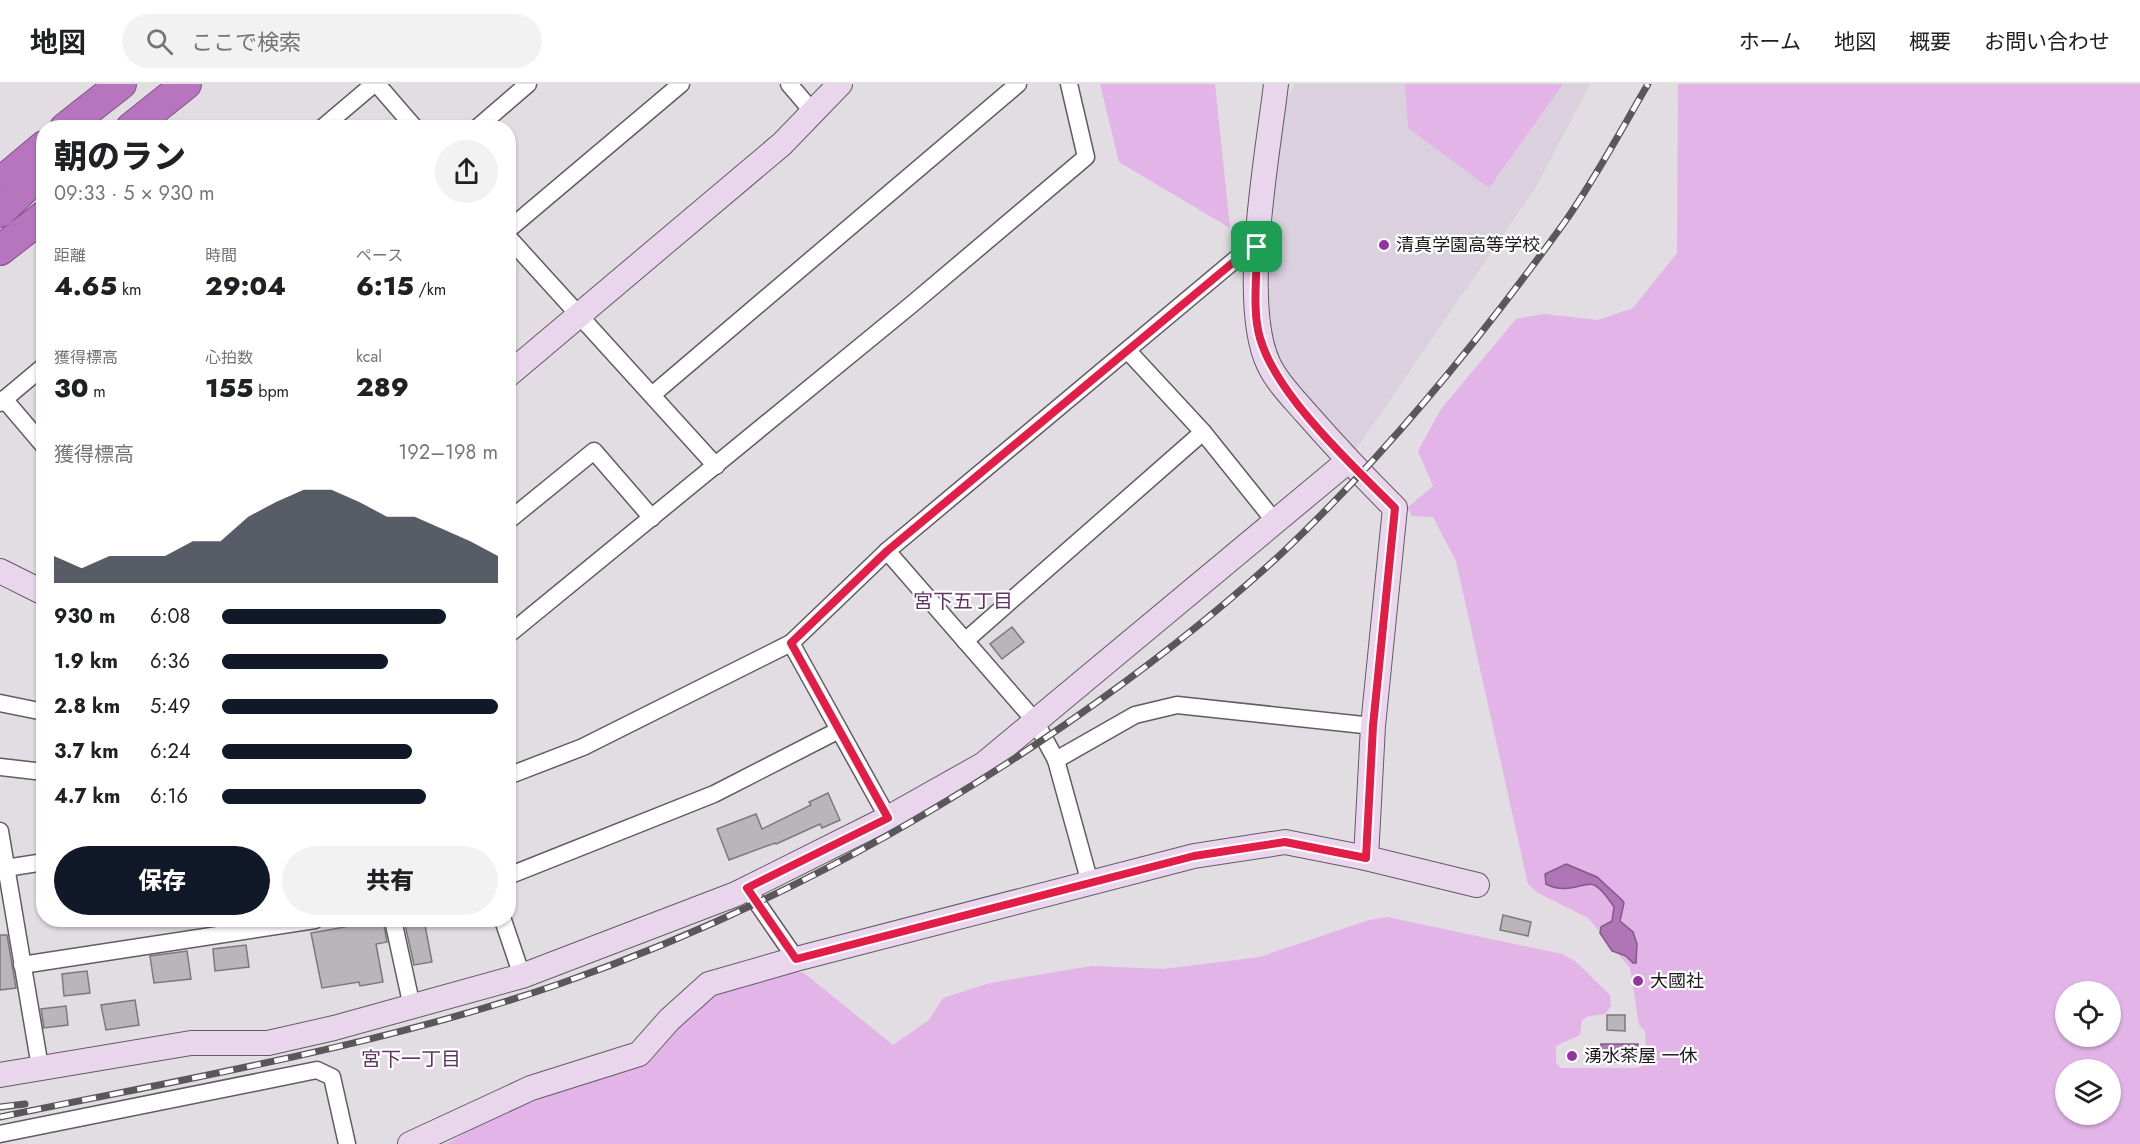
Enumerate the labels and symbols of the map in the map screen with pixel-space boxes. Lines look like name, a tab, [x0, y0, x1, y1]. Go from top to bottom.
pin	[1231, 221, 1282, 272]
place label: 清真学園高等学校	[1396, 232, 1540, 258]
marker: 清真学園高等学校	[1377, 238, 1391, 252]
district label: 宮下五丁目	[913, 587, 1013, 616]
place label: 大國社	[1650, 968, 1704, 994]
marker: 大國社	[1631, 974, 1645, 988]
place label: 湧水茶屋 一休	[1584, 1043, 1697, 1069]
district label: 宮下一丁目	[361, 1045, 461, 1074]
marker: 湧水茶屋 一休	[1565, 1049, 1579, 1063]

